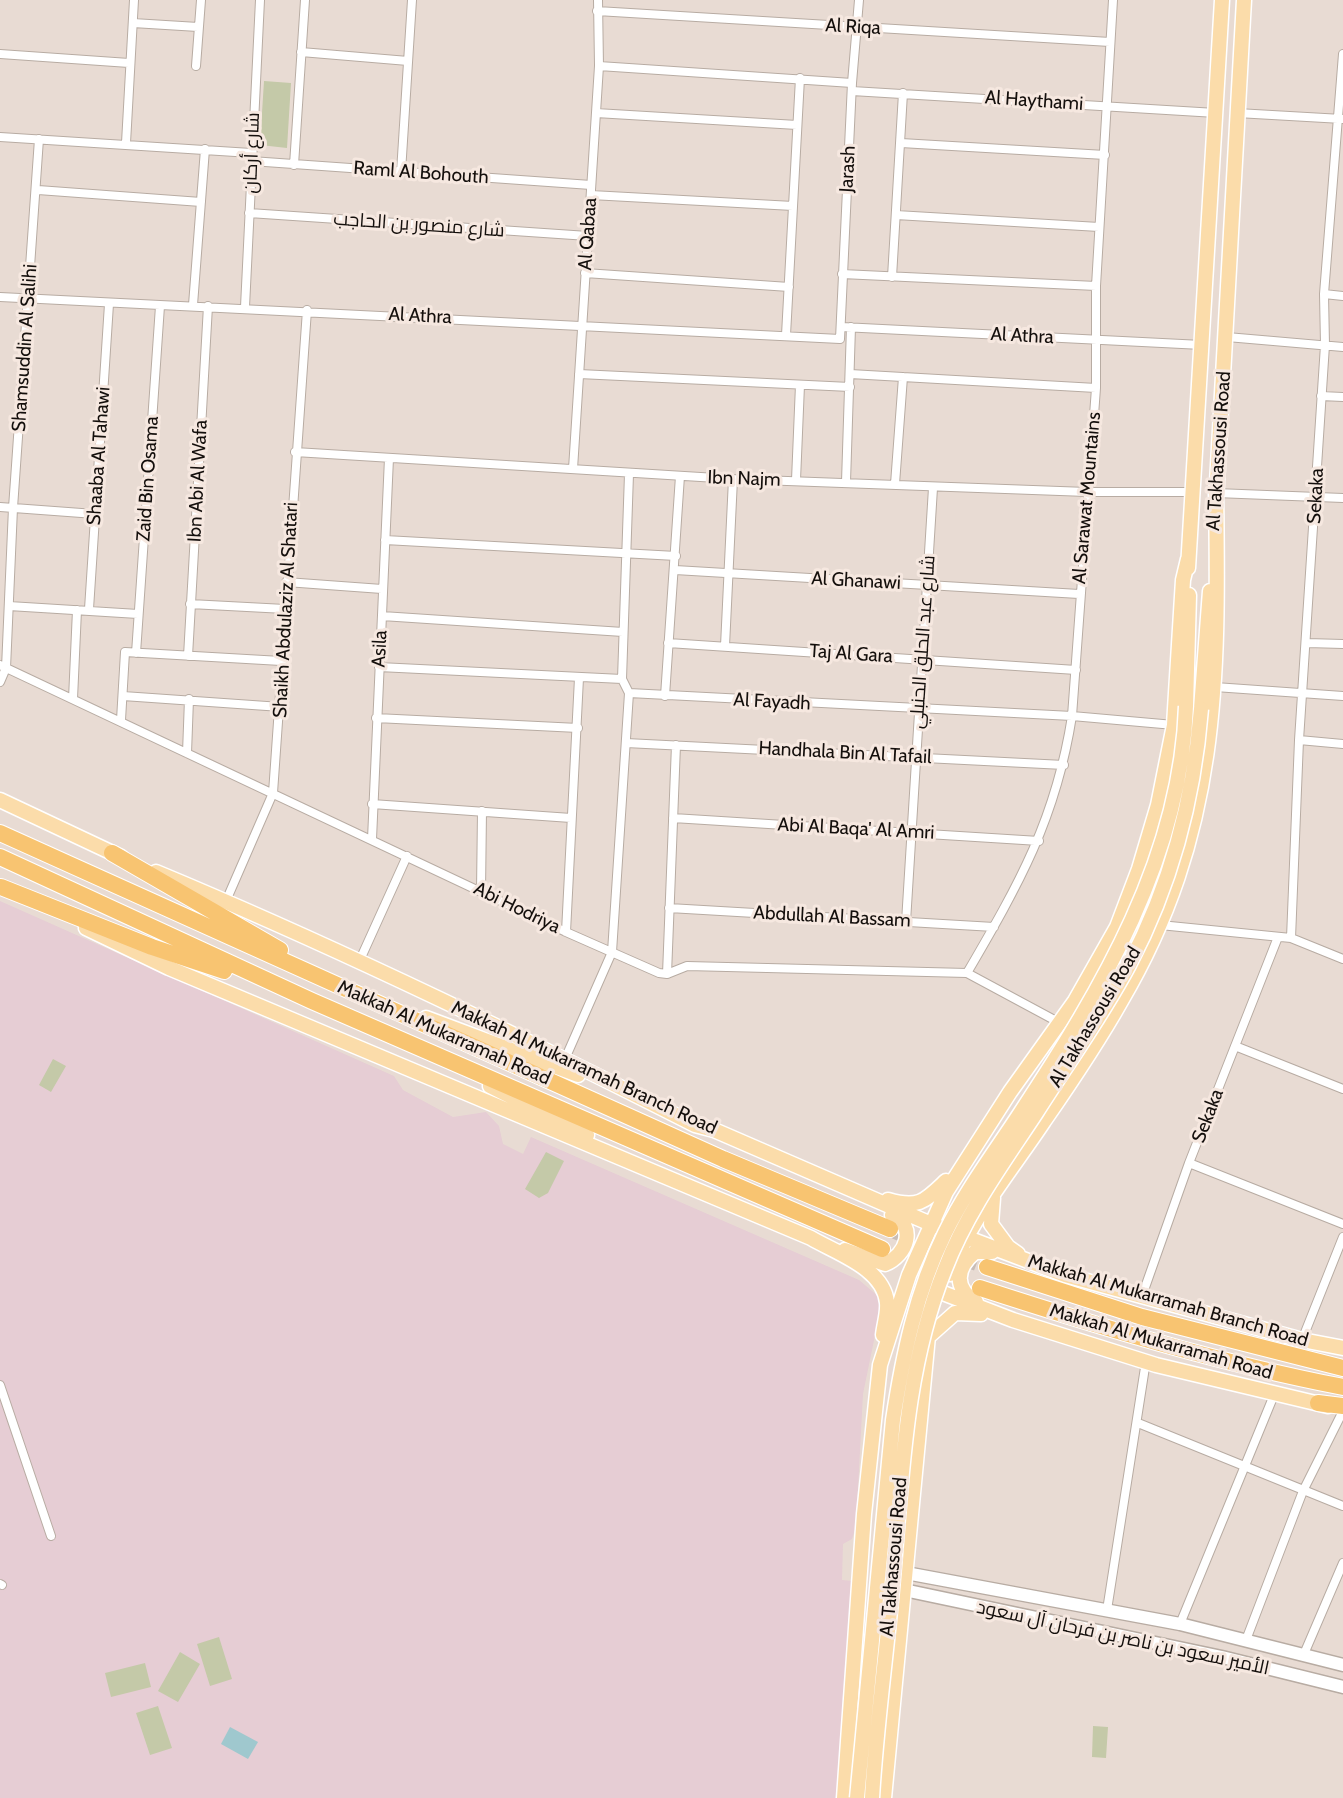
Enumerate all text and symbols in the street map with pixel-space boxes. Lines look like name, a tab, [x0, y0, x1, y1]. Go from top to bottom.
street label: Al Riqa	[825, 14, 881, 40]
street label: Al Haythami	[984, 86, 1084, 116]
street label: شارع أركان	[239, 112, 265, 194]
street label: Jarash	[835, 145, 861, 193]
street label: Raml Al Bohouth	[353, 157, 489, 189]
street label: Al Qabaa	[574, 197, 602, 271]
street label: شارع منصور بن الحاجب	[333, 208, 505, 242]
street label: Shamsuddin Al Salihi	[8, 263, 42, 433]
street label: Al Athra	[388, 303, 452, 329]
street label: Al Athra	[990, 323, 1054, 349]
street label: Al Takhassousi Road	[1202, 370, 1236, 532]
street label: Shaaba Al Tahawi	[83, 386, 115, 526]
street label: Al Sarawat Mountains	[1068, 411, 1106, 585]
street label: Zaid Bin Osama	[132, 416, 164, 542]
street label: Ibn Abi Al Wafa	[183, 419, 213, 543]
street label: Ibn Najm	[707, 466, 781, 492]
street label: Sekaka	[1303, 467, 1329, 525]
street label: Shaikh Abdulaziz Al Shatari	[269, 501, 303, 719]
street label: شارع عبد الحلق الحنبلي	[906, 554, 940, 730]
street label: Al Ghanawi	[811, 567, 901, 595]
street label: Asila	[368, 630, 392, 668]
street label: Taj Al Gara	[809, 640, 893, 668]
street label: Al Fayadh	[733, 689, 811, 715]
street label: Handhala Bin Al Tafail	[758, 737, 932, 769]
street label: Abi Al Baqa' Al Amri	[777, 814, 935, 844]
street label: Abi Hodriya	[470, 877, 564, 939]
street label: Abdullah Al Bassam	[753, 901, 911, 933]
street label: Al Takhassousi Road	[1044, 943, 1146, 1091]
street label: Makkah Al Mukarramah Road	[334, 976, 554, 1090]
street label: Makkah Al Mukarramah Branch Road	[447, 996, 721, 1140]
street label: Sekaka	[1187, 1086, 1229, 1146]
street label: Makkah Al Mukarramah Branch Road	[1025, 1250, 1311, 1352]
street label: Makkah Al Mukarramah Road	[1047, 1299, 1275, 1385]
street label: Al Takhassousi Road	[876, 1476, 912, 1638]
street label: الأمير سعود بن ناصر بن فرحان آل سعود	[975, 1596, 1271, 1680]

